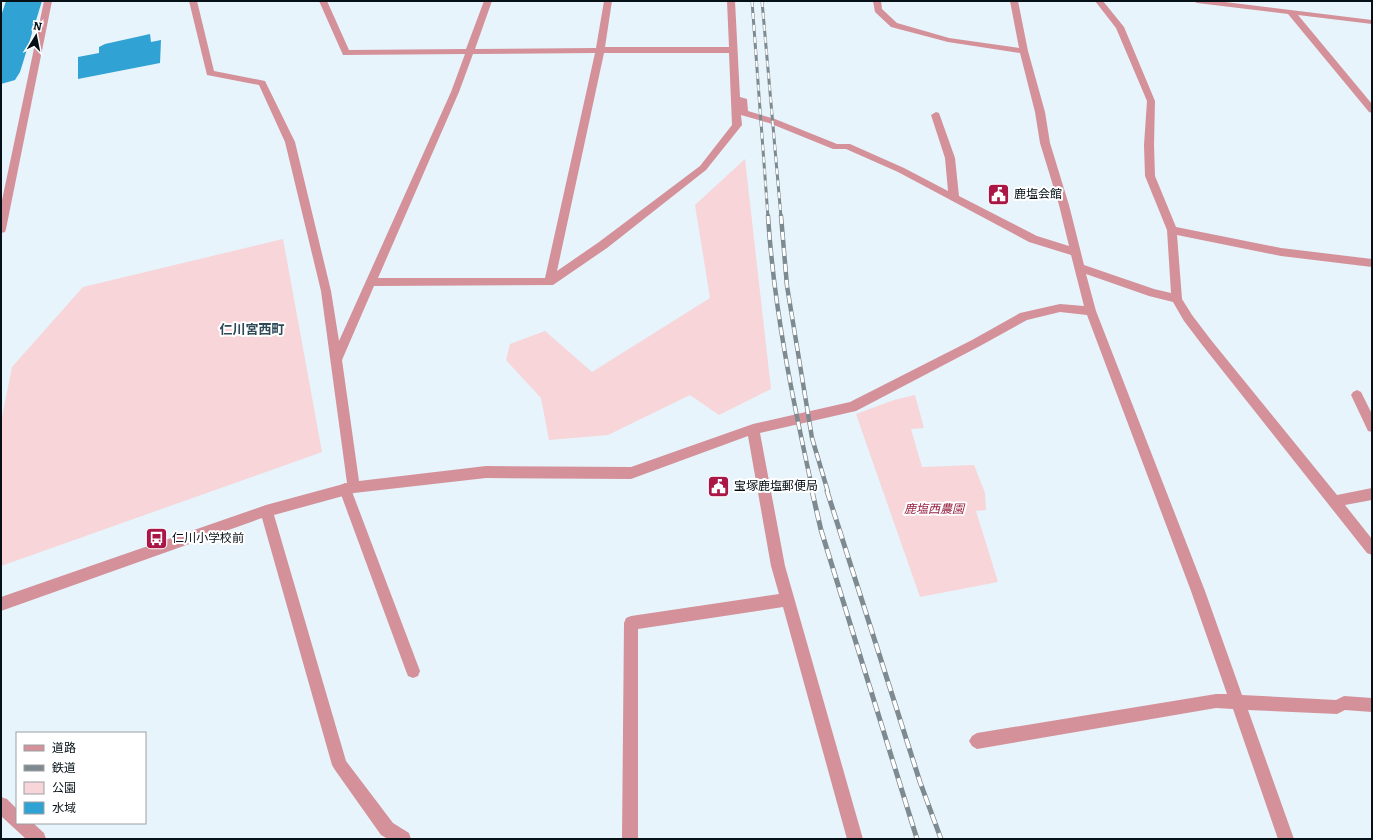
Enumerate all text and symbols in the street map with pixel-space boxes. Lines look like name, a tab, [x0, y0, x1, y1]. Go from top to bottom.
north arrow	[16, 16, 56, 56]
text: N	[32, 20, 43, 34]
public building icon: 鹿塩会館	[986, 181, 1012, 207]
place label: 鹿塩会館	[1014, 187, 1062, 201]
district label: 仁川宮西町	[219, 322, 285, 337]
public building icon: 宝塚鹿塩郵便局	[705, 473, 731, 499]
place label: 宝塚鹿塩郵便局	[734, 479, 818, 493]
park label: 鹿塩西農園	[904, 502, 966, 516]
bus stop icon: 仁川小学校前	[143, 525, 169, 551]
place label: 仁川小学校前	[172, 531, 244, 545]
legend	[16, 732, 146, 824]
text: 道路	[52, 741, 76, 755]
text: 鉄道	[52, 761, 76, 775]
text: 公園	[52, 781, 76, 795]
text: 水域	[52, 801, 76, 815]

